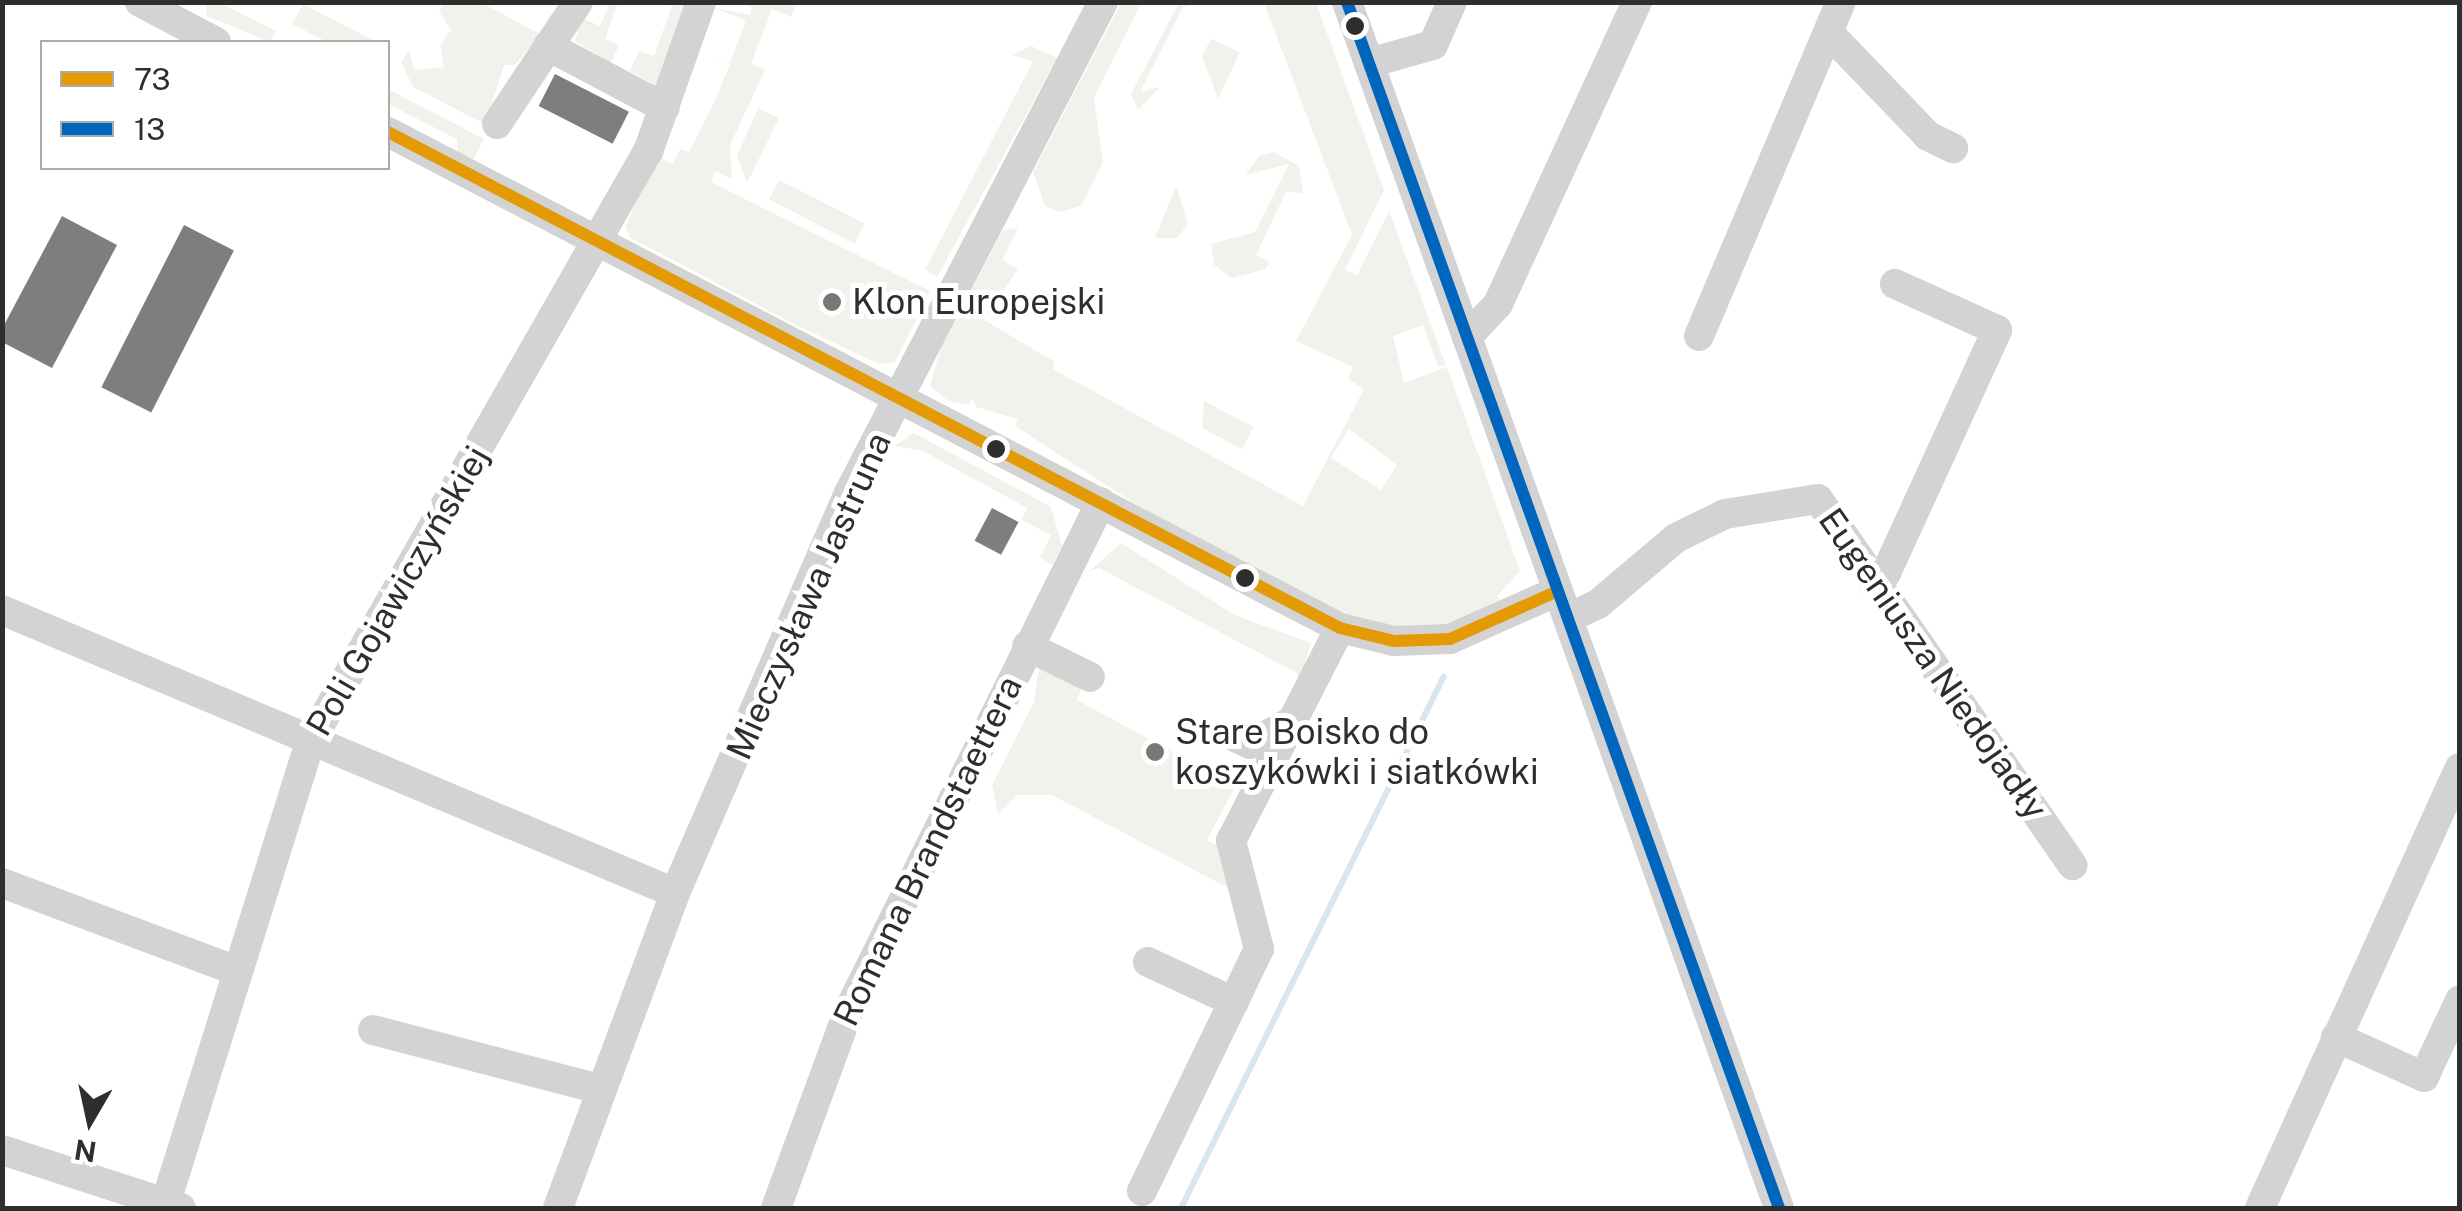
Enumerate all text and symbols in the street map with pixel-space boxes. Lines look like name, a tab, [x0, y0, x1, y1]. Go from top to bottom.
unlabelled marker	[1345, 16, 1365, 36]
legend	[40, 40, 390, 170]
text: 73	[134, 61, 170, 97]
text: 13	[134, 111, 165, 147]
place label: Klon Europejski	[852, 281, 1105, 323]
marker: Klon Europejski	[821, 291, 843, 313]
street label: Mieczysława Jastruna	[718, 426, 900, 766]
street label: Poli Gojawiczyńskiej	[298, 439, 498, 743]
unlabelled marker	[986, 439, 1006, 459]
street label: Eugeniusza Niedojadły	[1810, 500, 2056, 828]
unlabelled marker	[1235, 568, 1255, 588]
street label: Romana Brandstaettera	[825, 669, 1031, 1033]
place label: Stare Boisko do koszykówki i siatkówki	[1175, 711, 1539, 793]
marker: Stare Boisko do koszykówki i siatkówki	[1144, 741, 1166, 763]
north arrow	[40, 1071, 140, 1171]
text: N	[72, 1133, 99, 1169]

